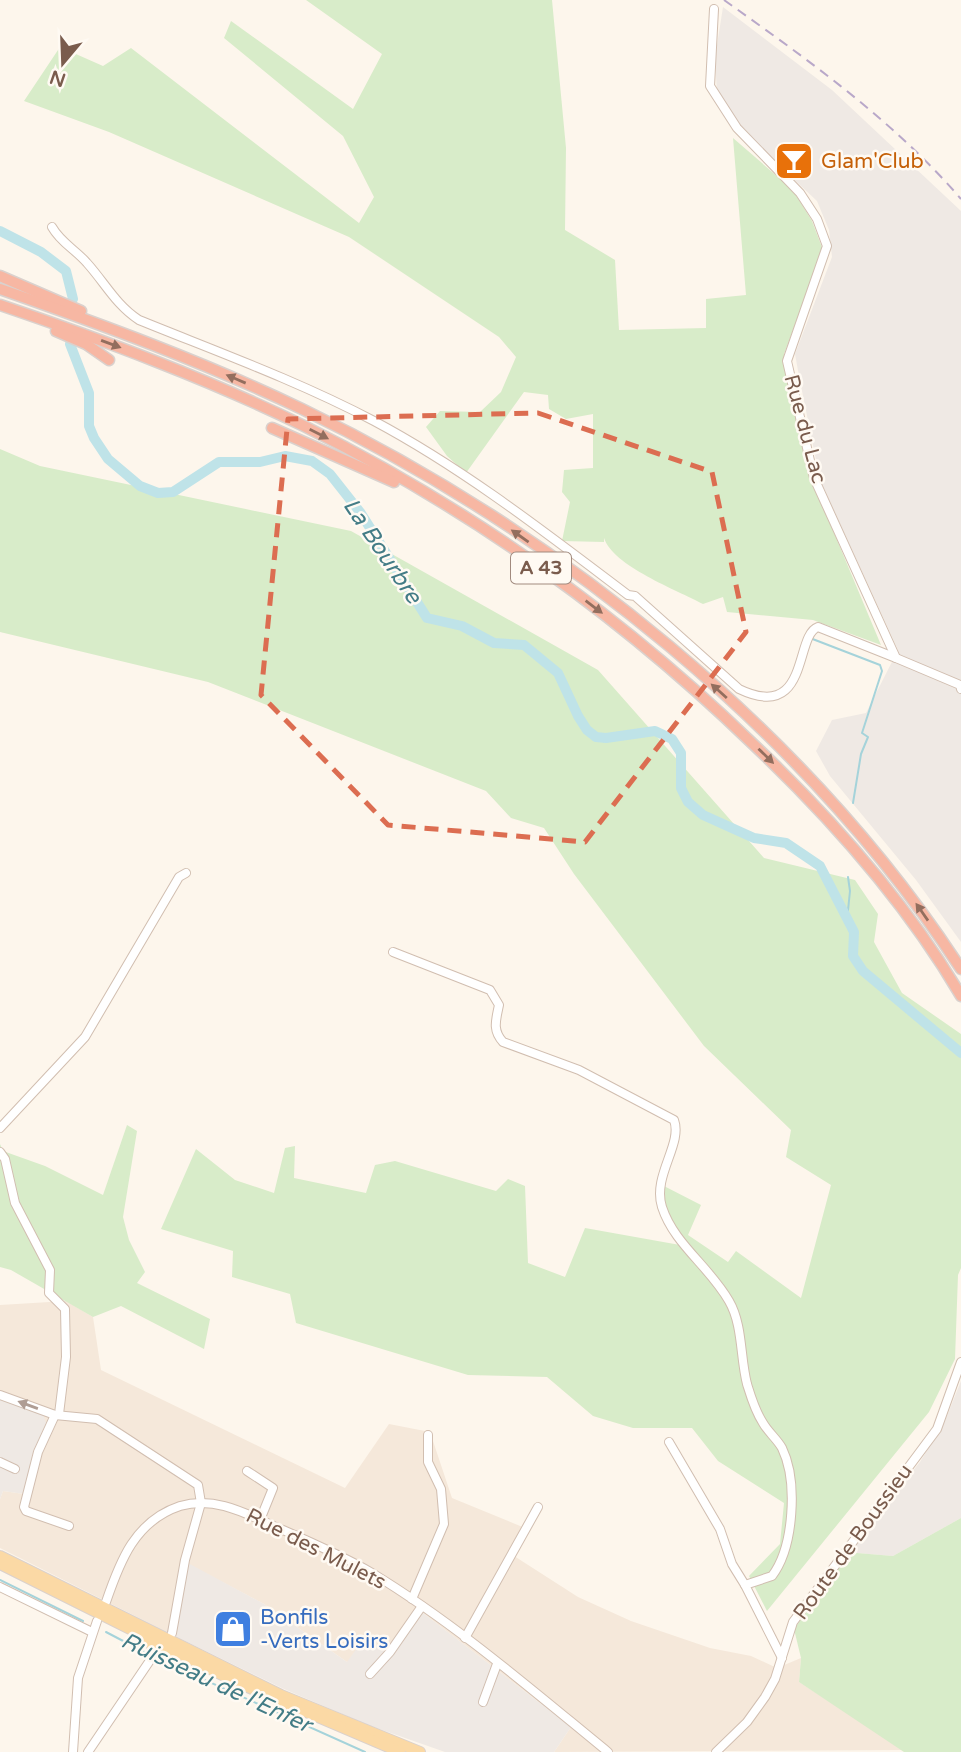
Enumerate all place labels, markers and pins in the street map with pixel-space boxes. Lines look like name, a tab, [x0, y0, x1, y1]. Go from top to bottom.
bar icon: Glam'Club	[773, 140, 815, 182]
place label: Glam'Club	[821, 149, 924, 174]
place label: Bonfils -Verts Loisirs	[260, 1605, 388, 1654]
shop icon: Bonfils -Verts Loisirs	[212, 1608, 254, 1650]

